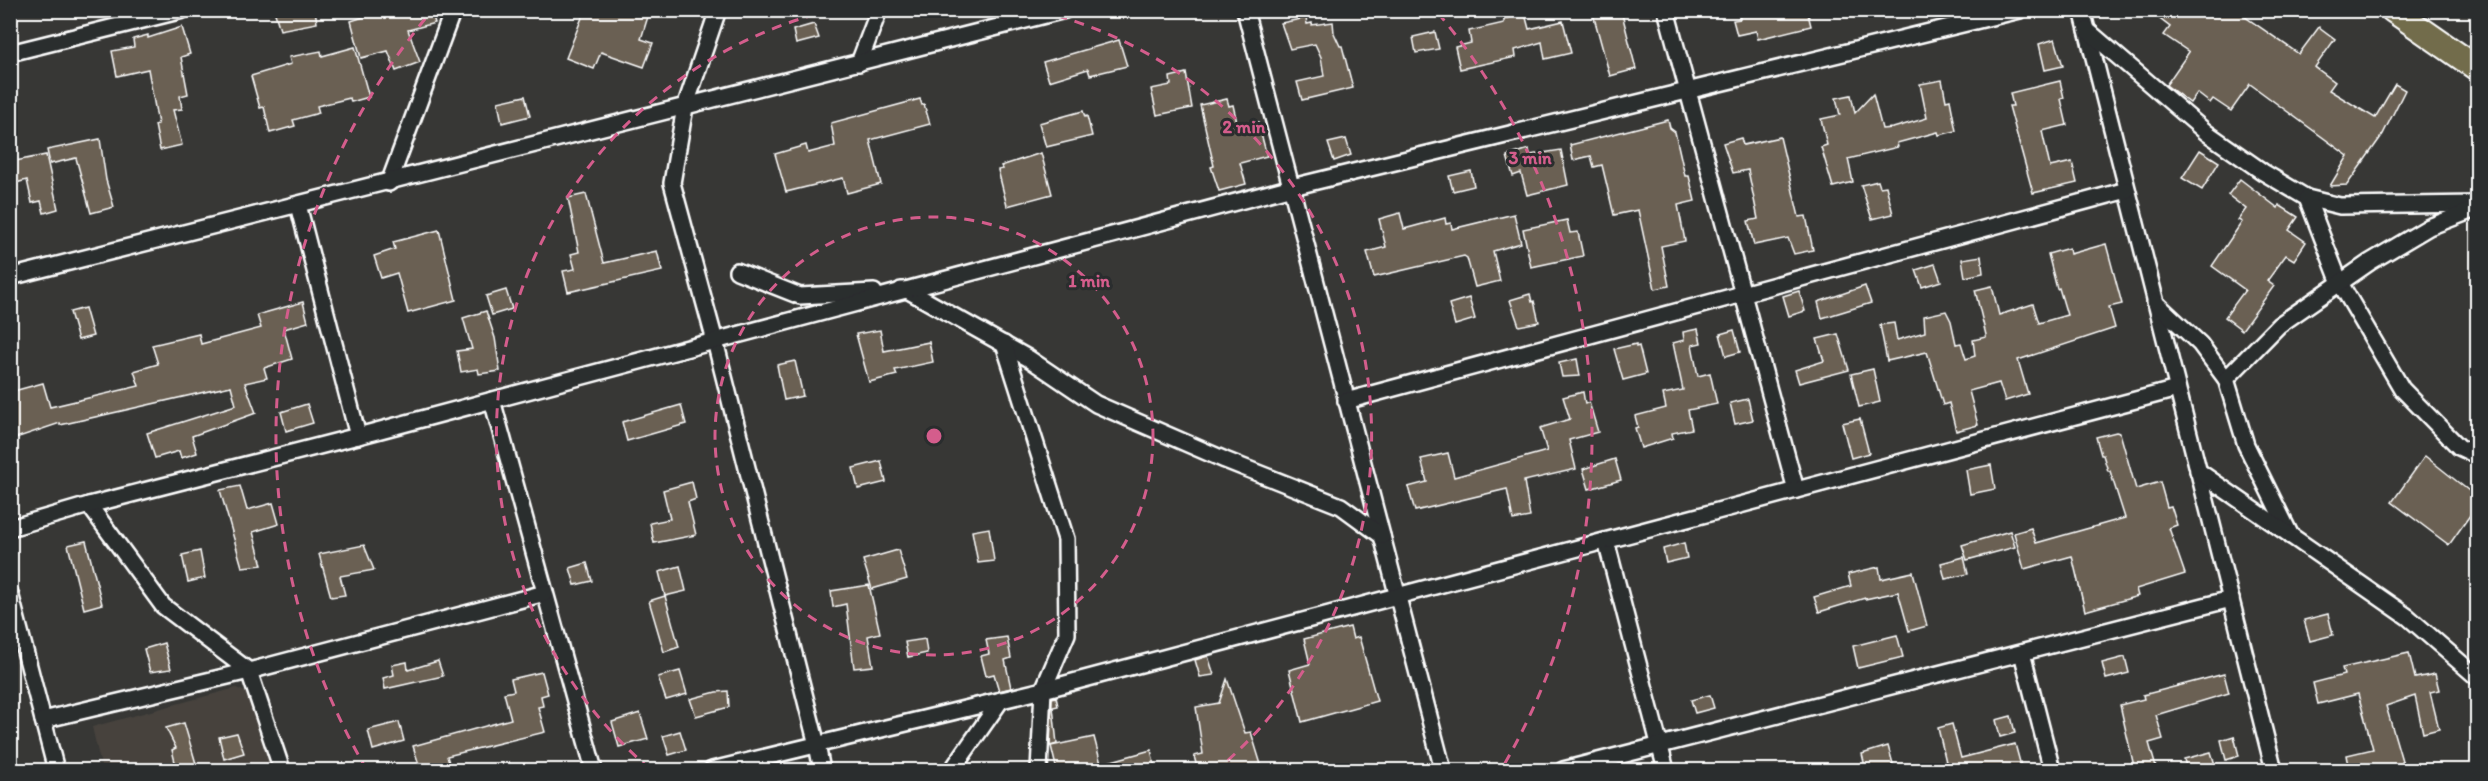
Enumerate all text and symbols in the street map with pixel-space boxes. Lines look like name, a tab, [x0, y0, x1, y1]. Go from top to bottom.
text: 2 min	[1223, 116, 1266, 138]
text: 3 min	[1508, 147, 1552, 169]
text: 1 min	[1068, 270, 1110, 292]
centre of rings	[924, 426, 944, 446]

